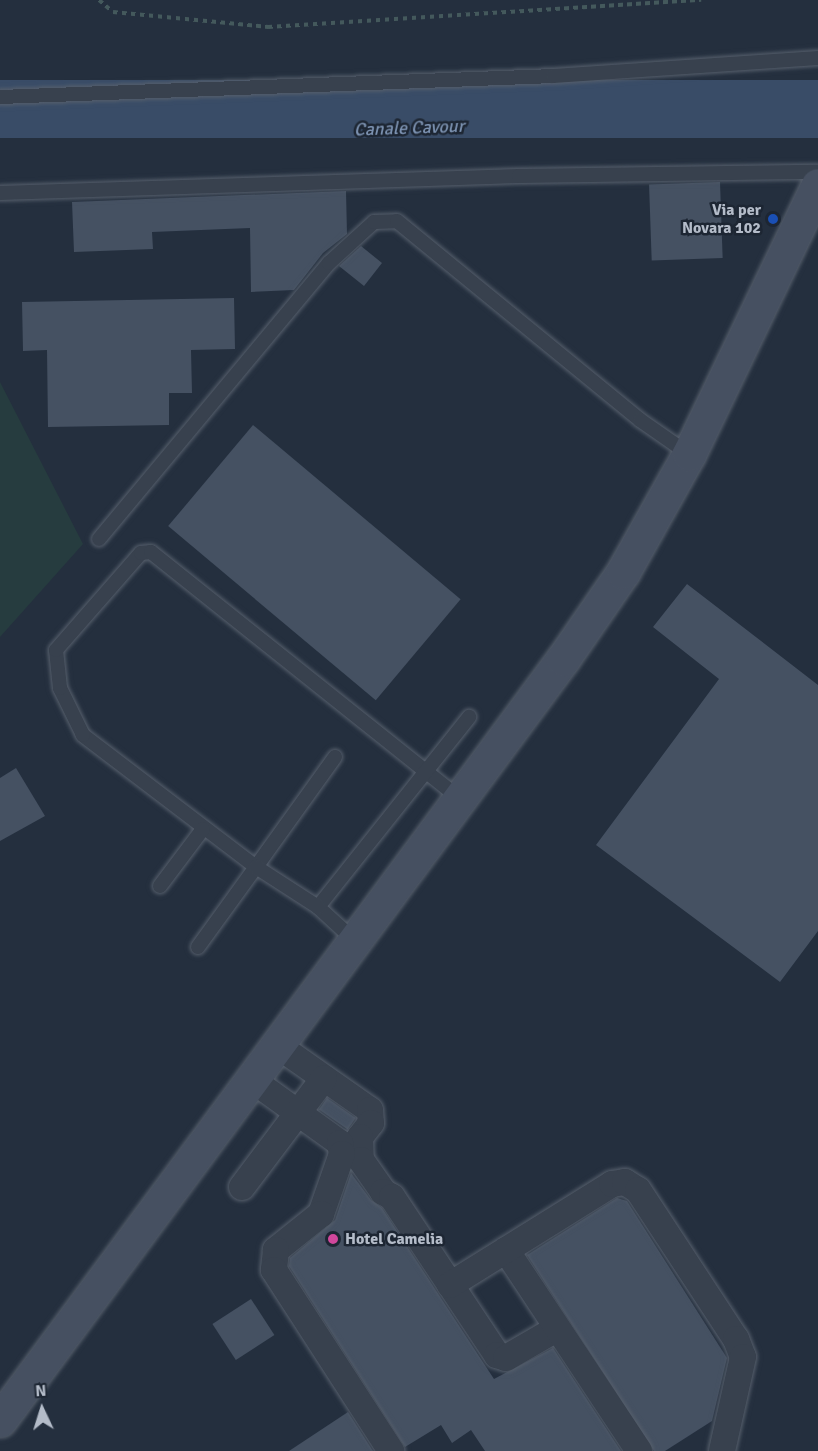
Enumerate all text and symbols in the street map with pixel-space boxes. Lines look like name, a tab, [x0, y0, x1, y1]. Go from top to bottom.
water label: Canale Cavour	[354, 115, 464, 141]
place label: Via per Novara 102	[682, 200, 761, 238]
marker: Via per Novara 102	[766, 212, 780, 226]
place label: Hotel Camelia	[345, 1229, 443, 1249]
marker: Hotel Camelia	[326, 1232, 340, 1246]
north arrow	[12, 1379, 72, 1439]
text: N	[34, 1381, 47, 1401]

